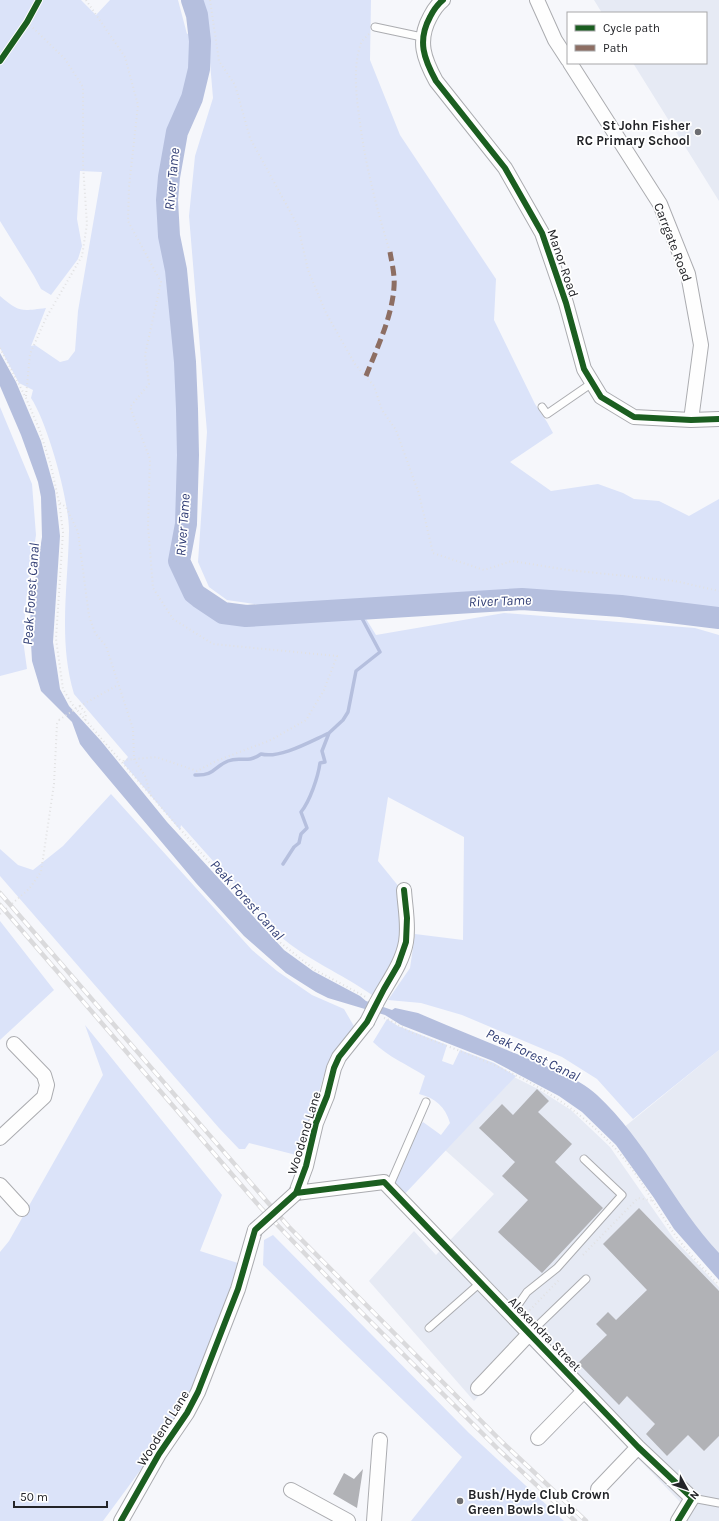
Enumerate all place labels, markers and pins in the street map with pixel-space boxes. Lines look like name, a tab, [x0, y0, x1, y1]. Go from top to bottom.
place label: St John Fisher RC Primary School	[576, 118, 691, 148]
marker: St John Fisher RC Primary School	[693, 127, 703, 137]
place label: Bush/Hyde Club Crown Green Bowls Club	[468, 1487, 610, 1517]
marker: Bush/Hyde Club Crown Green Bowls Club	[455, 1496, 465, 1506]

